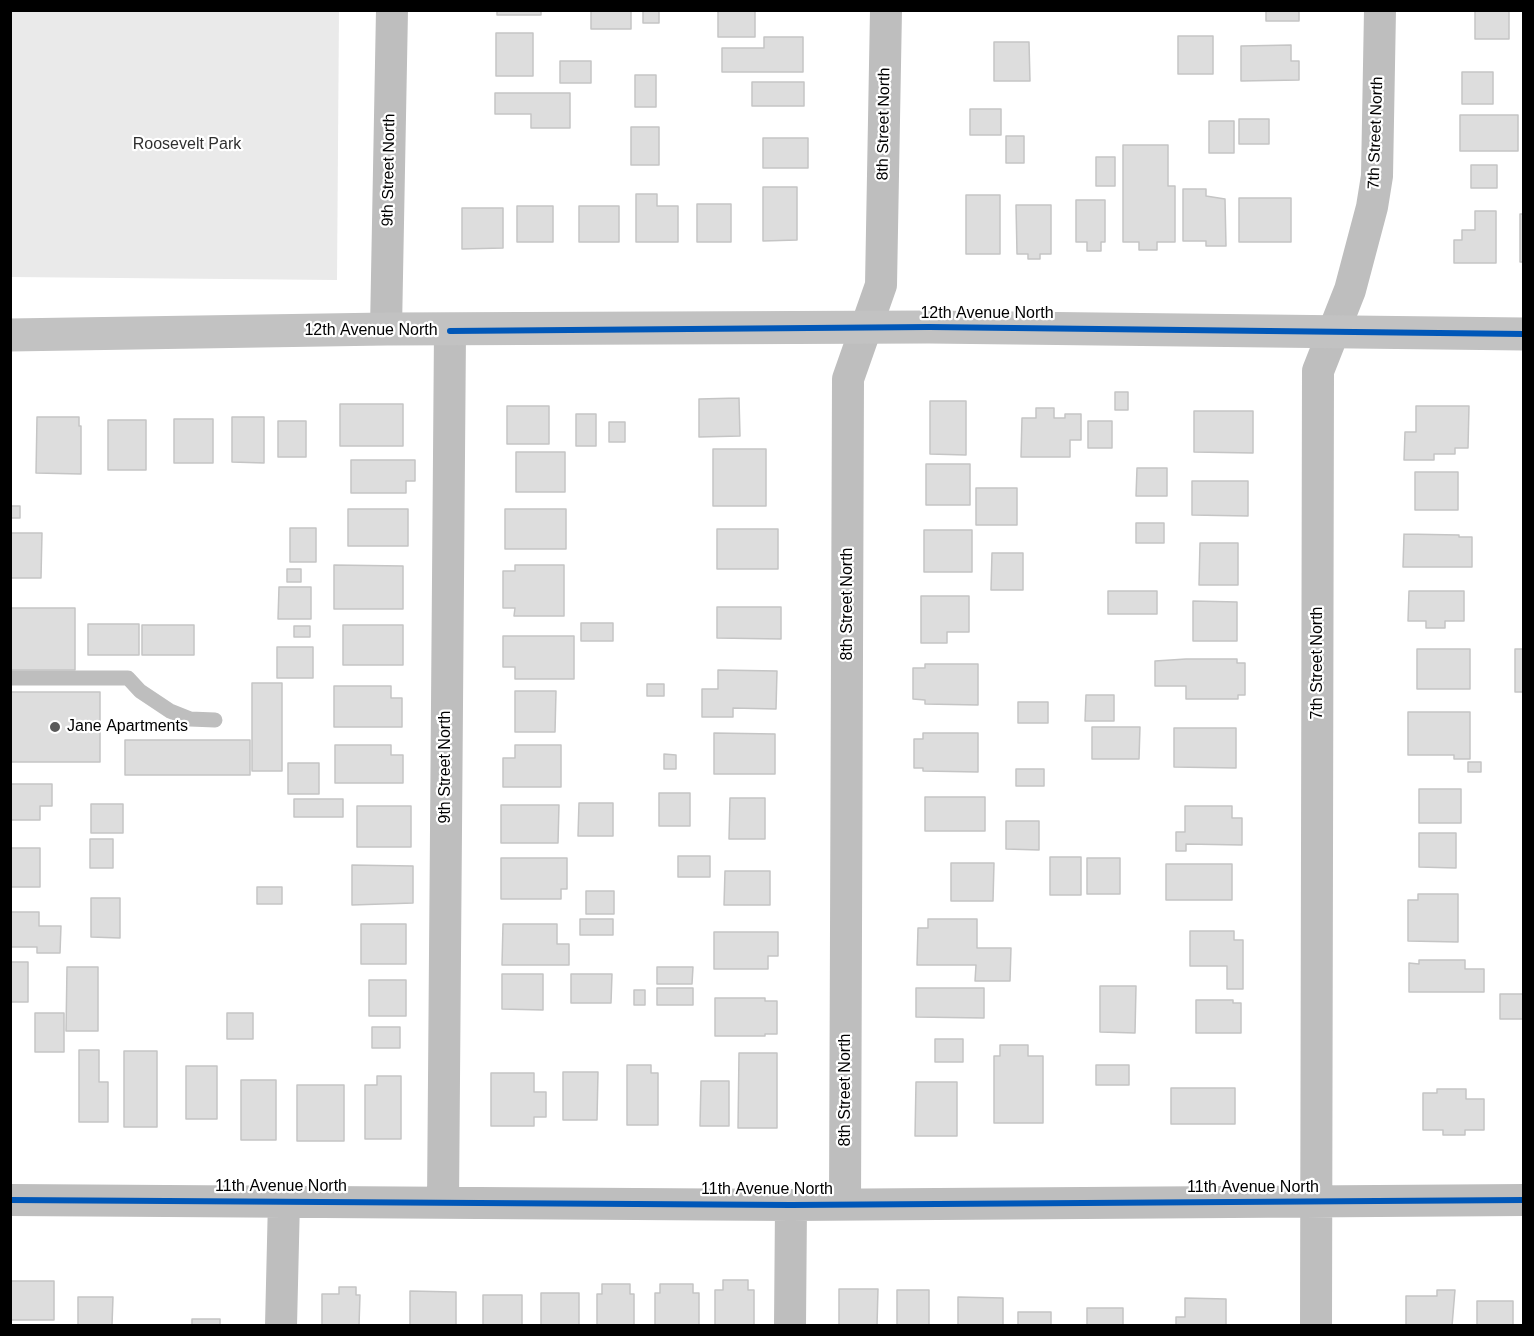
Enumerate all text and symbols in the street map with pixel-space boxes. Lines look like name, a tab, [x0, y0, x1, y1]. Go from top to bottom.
street label: 8th Street North	[873, 67, 895, 181]
street label: 7th Street North	[1364, 76, 1388, 190]
street label: 9th Street North	[378, 113, 400, 227]
park label: Roosevelt Park	[133, 135, 241, 155]
street label: 12th Avenue North	[920, 304, 1054, 324]
street label: 12th Avenue North	[304, 321, 438, 341]
street label: 8th Street North	[838, 548, 858, 660]
street label: 7th Street North	[1308, 607, 1328, 719]
street label: 9th Street North	[436, 711, 456, 823]
place label: Jane Apartments	[67, 717, 188, 737]
marker: Jane Apartments	[48, 720, 62, 734]
street label: 8th Street North	[836, 1034, 856, 1146]
street label: 11th Avenue North	[215, 1177, 347, 1197]
street label: 11th Avenue North	[1187, 1178, 1319, 1198]
street label: 11th Avenue North	[701, 1180, 833, 1200]

